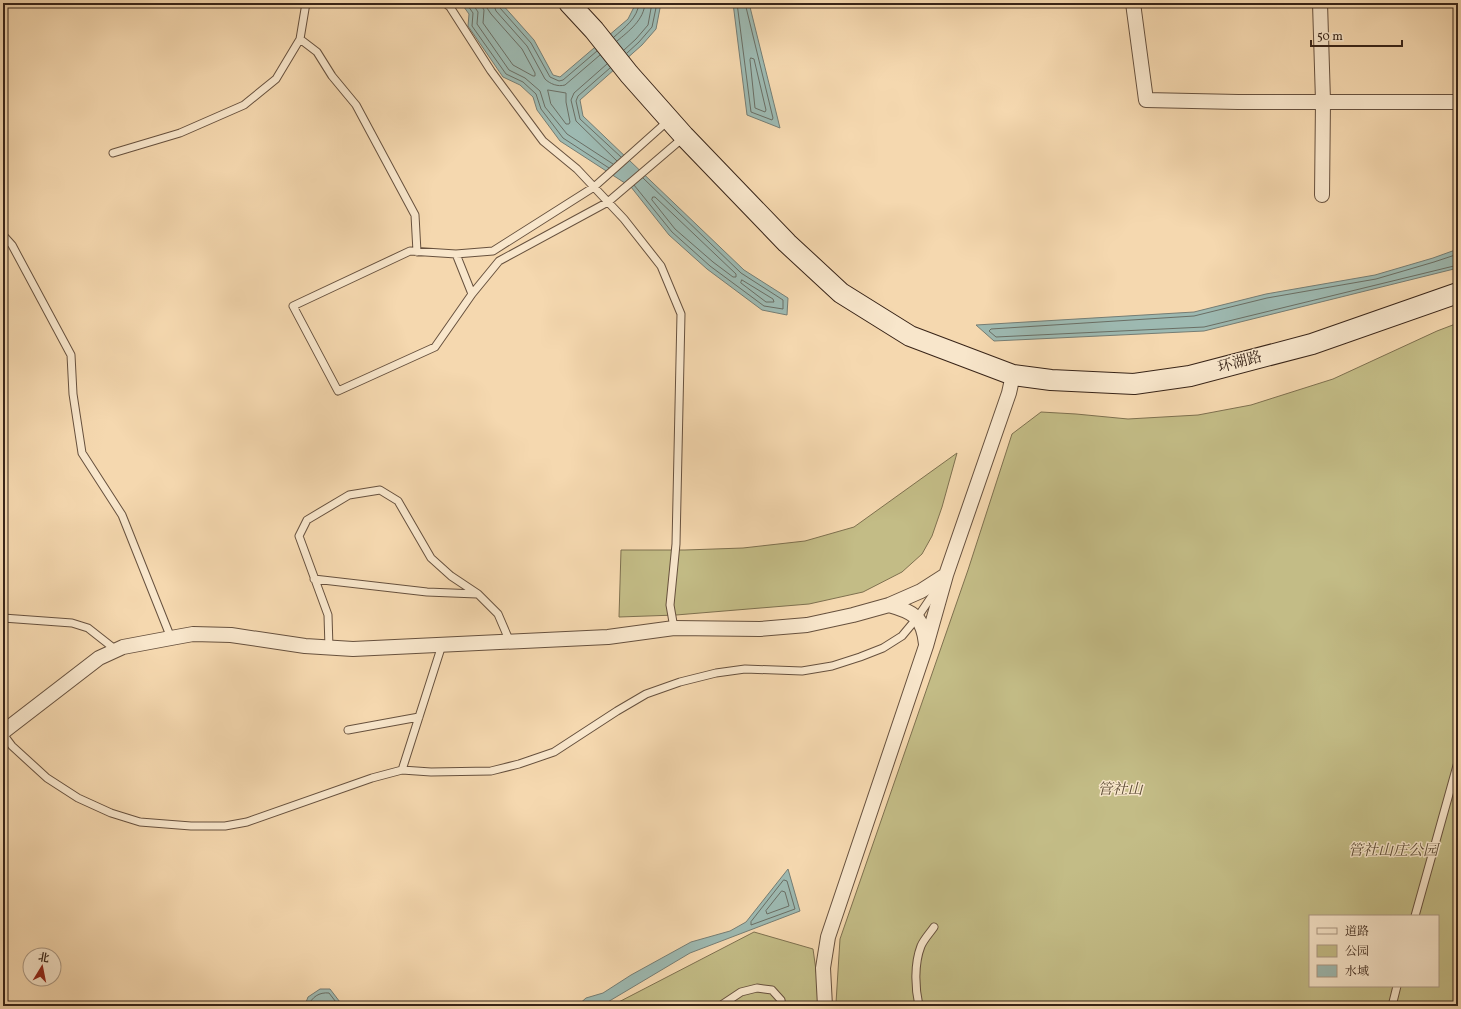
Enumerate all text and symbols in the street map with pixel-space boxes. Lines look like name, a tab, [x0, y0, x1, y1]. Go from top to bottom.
scale bar	[1311, 22, 1402, 48]
text: 50 m	[1317, 29, 1343, 45]
street label: 环湖路	[1216, 347, 1264, 379]
park label: 管社山	[1097, 780, 1144, 801]
park label: 管社山庄公园	[1348, 841, 1440, 862]
legend	[1309, 915, 1439, 987]
text: 道路	[1345, 924, 1369, 940]
text: 公园	[1345, 944, 1369, 960]
north arrow	[22, 947, 62, 987]
text: 北	[37, 950, 50, 967]
text: 水域	[1345, 964, 1369, 980]

